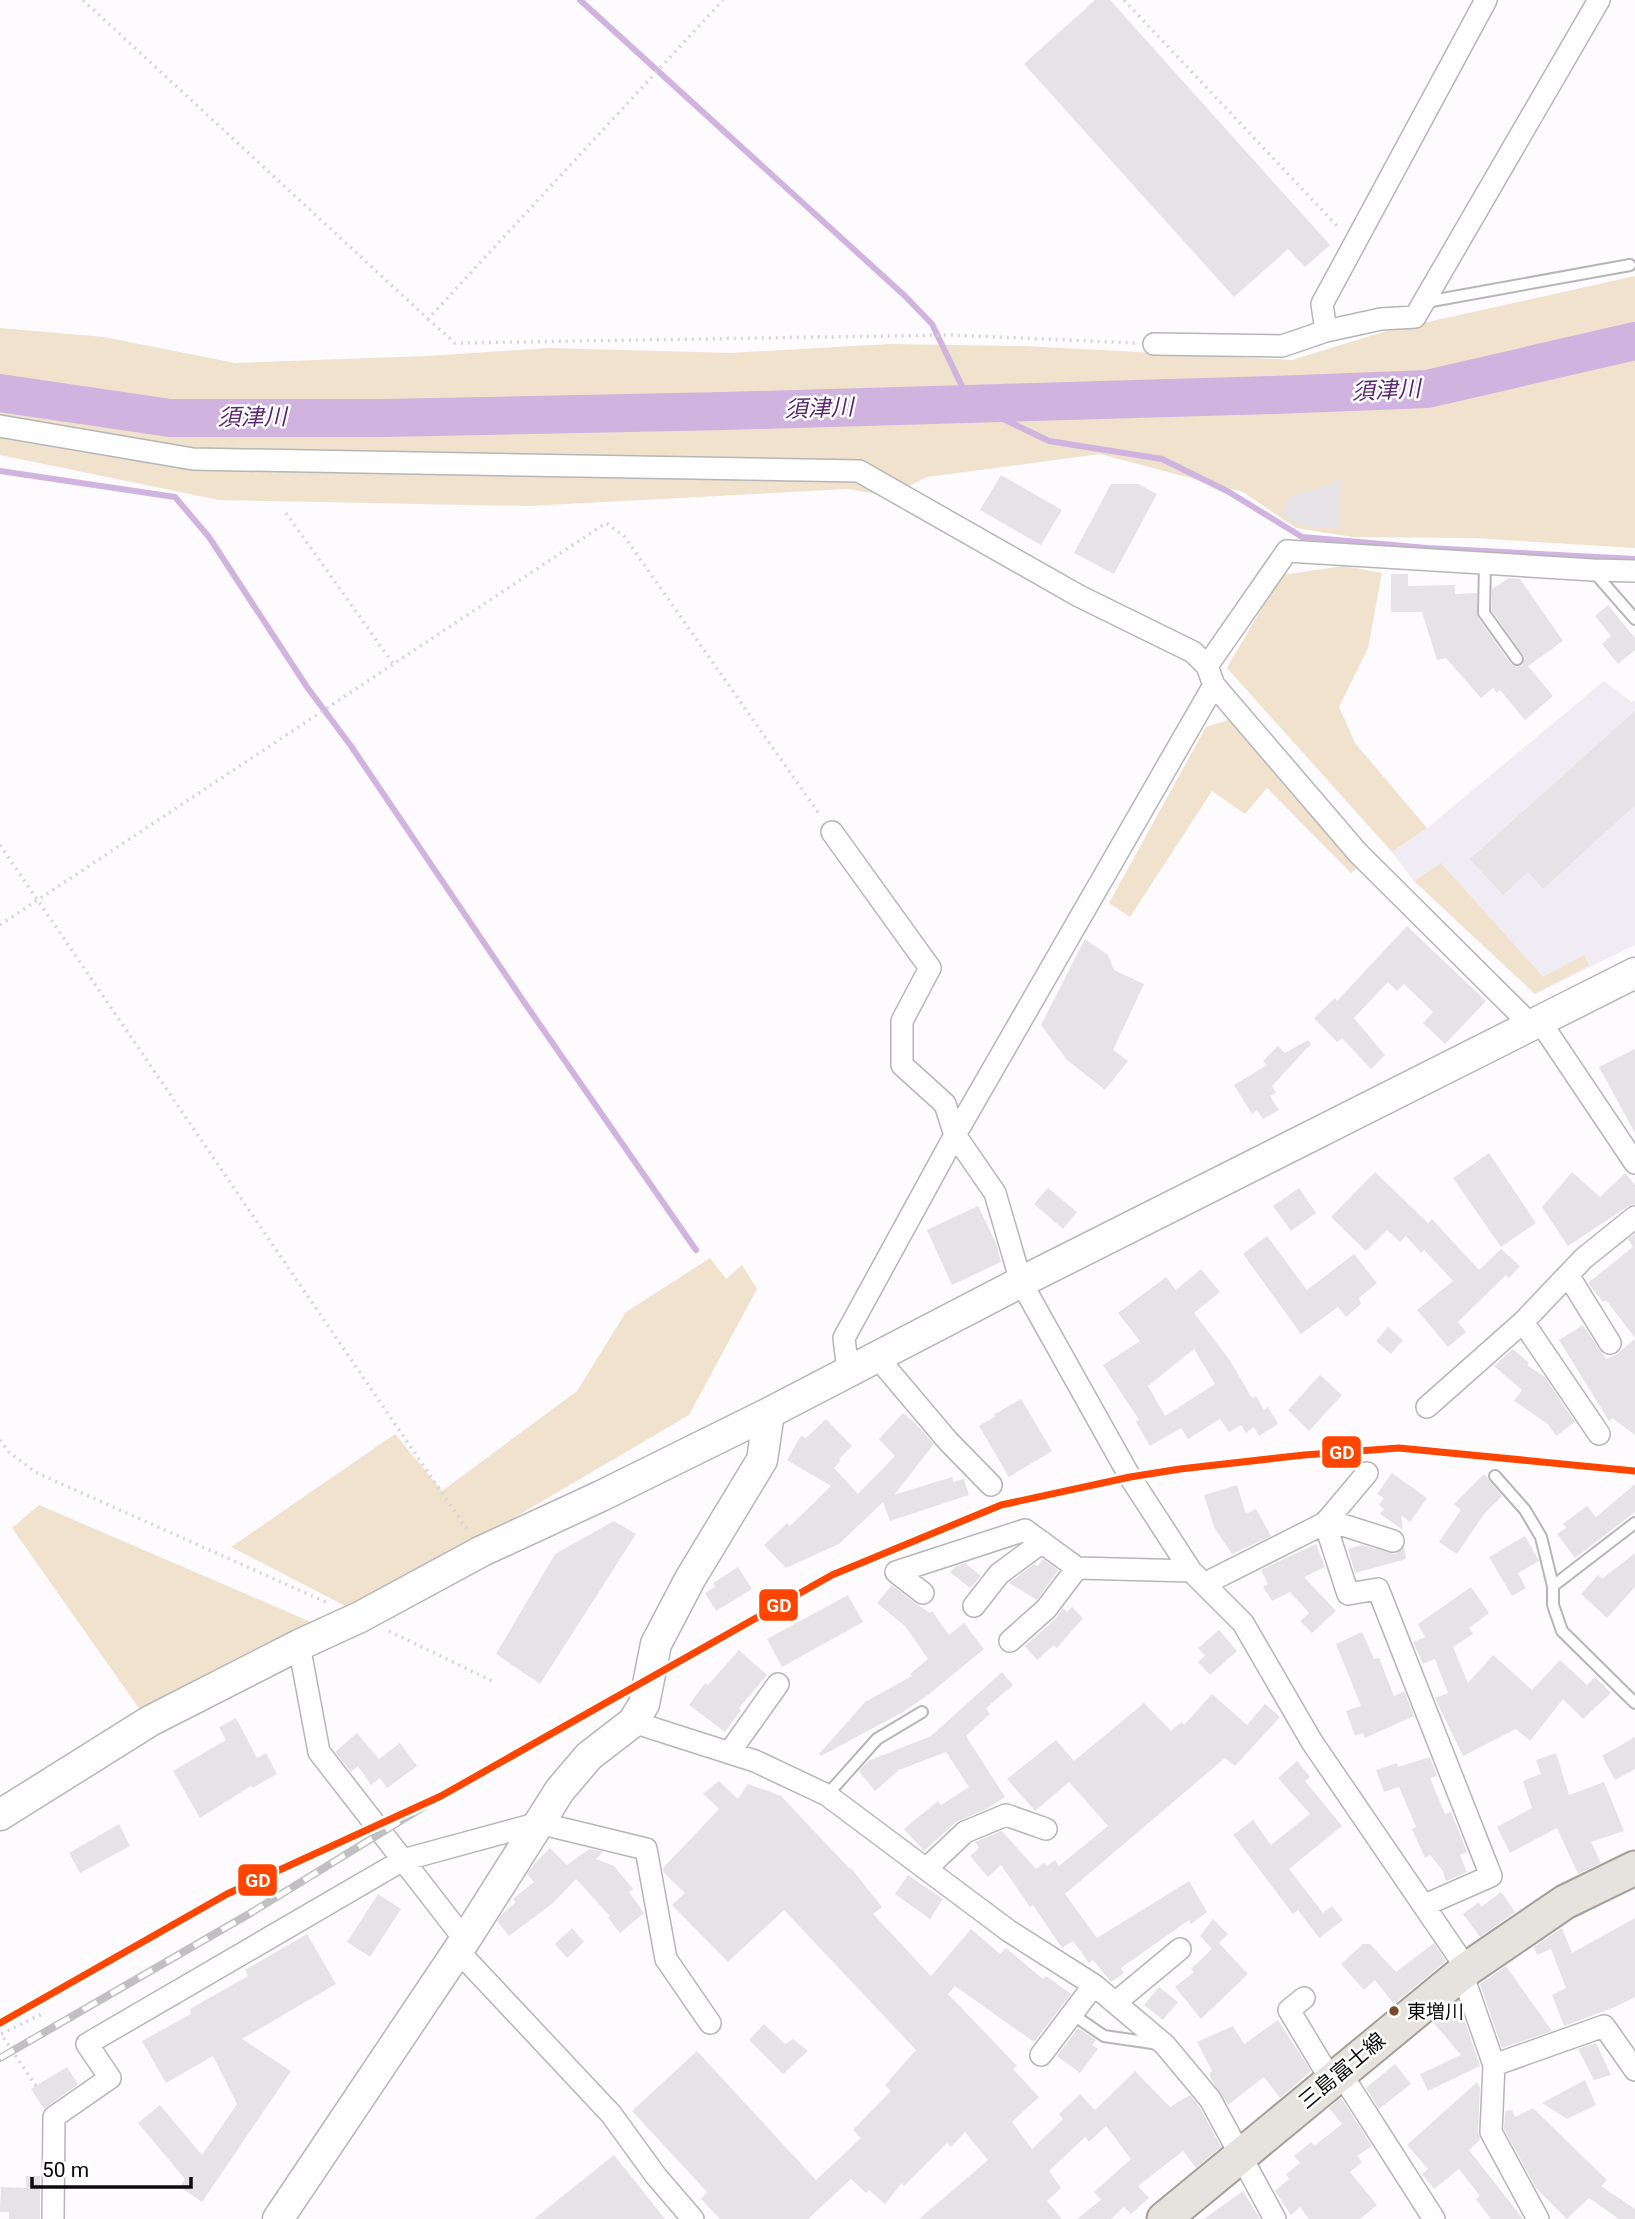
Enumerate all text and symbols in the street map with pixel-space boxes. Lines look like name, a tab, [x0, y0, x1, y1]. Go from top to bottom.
water label: 須津川	[1351, 375, 1424, 406]
water label: 須津川	[784, 394, 857, 423]
water label: 須津川	[217, 403, 290, 432]
line badge: GD	[1321, 1435, 1362, 1469]
text: GD	[1329, 1441, 1355, 1464]
line badge: GD	[758, 1588, 799, 1622]
text: GD	[766, 1594, 792, 1617]
line badge: GD	[237, 1863, 278, 1897]
text: GD	[245, 1869, 271, 1892]
place label: 東増川	[1407, 2000, 1464, 2023]
marker: 東増川	[1387, 2004, 1401, 2018]
street label: 三島富士線	[1294, 2028, 1390, 2114]
scale bar	[32, 2146, 191, 2190]
text: 50 m	[42, 2158, 89, 2182]

